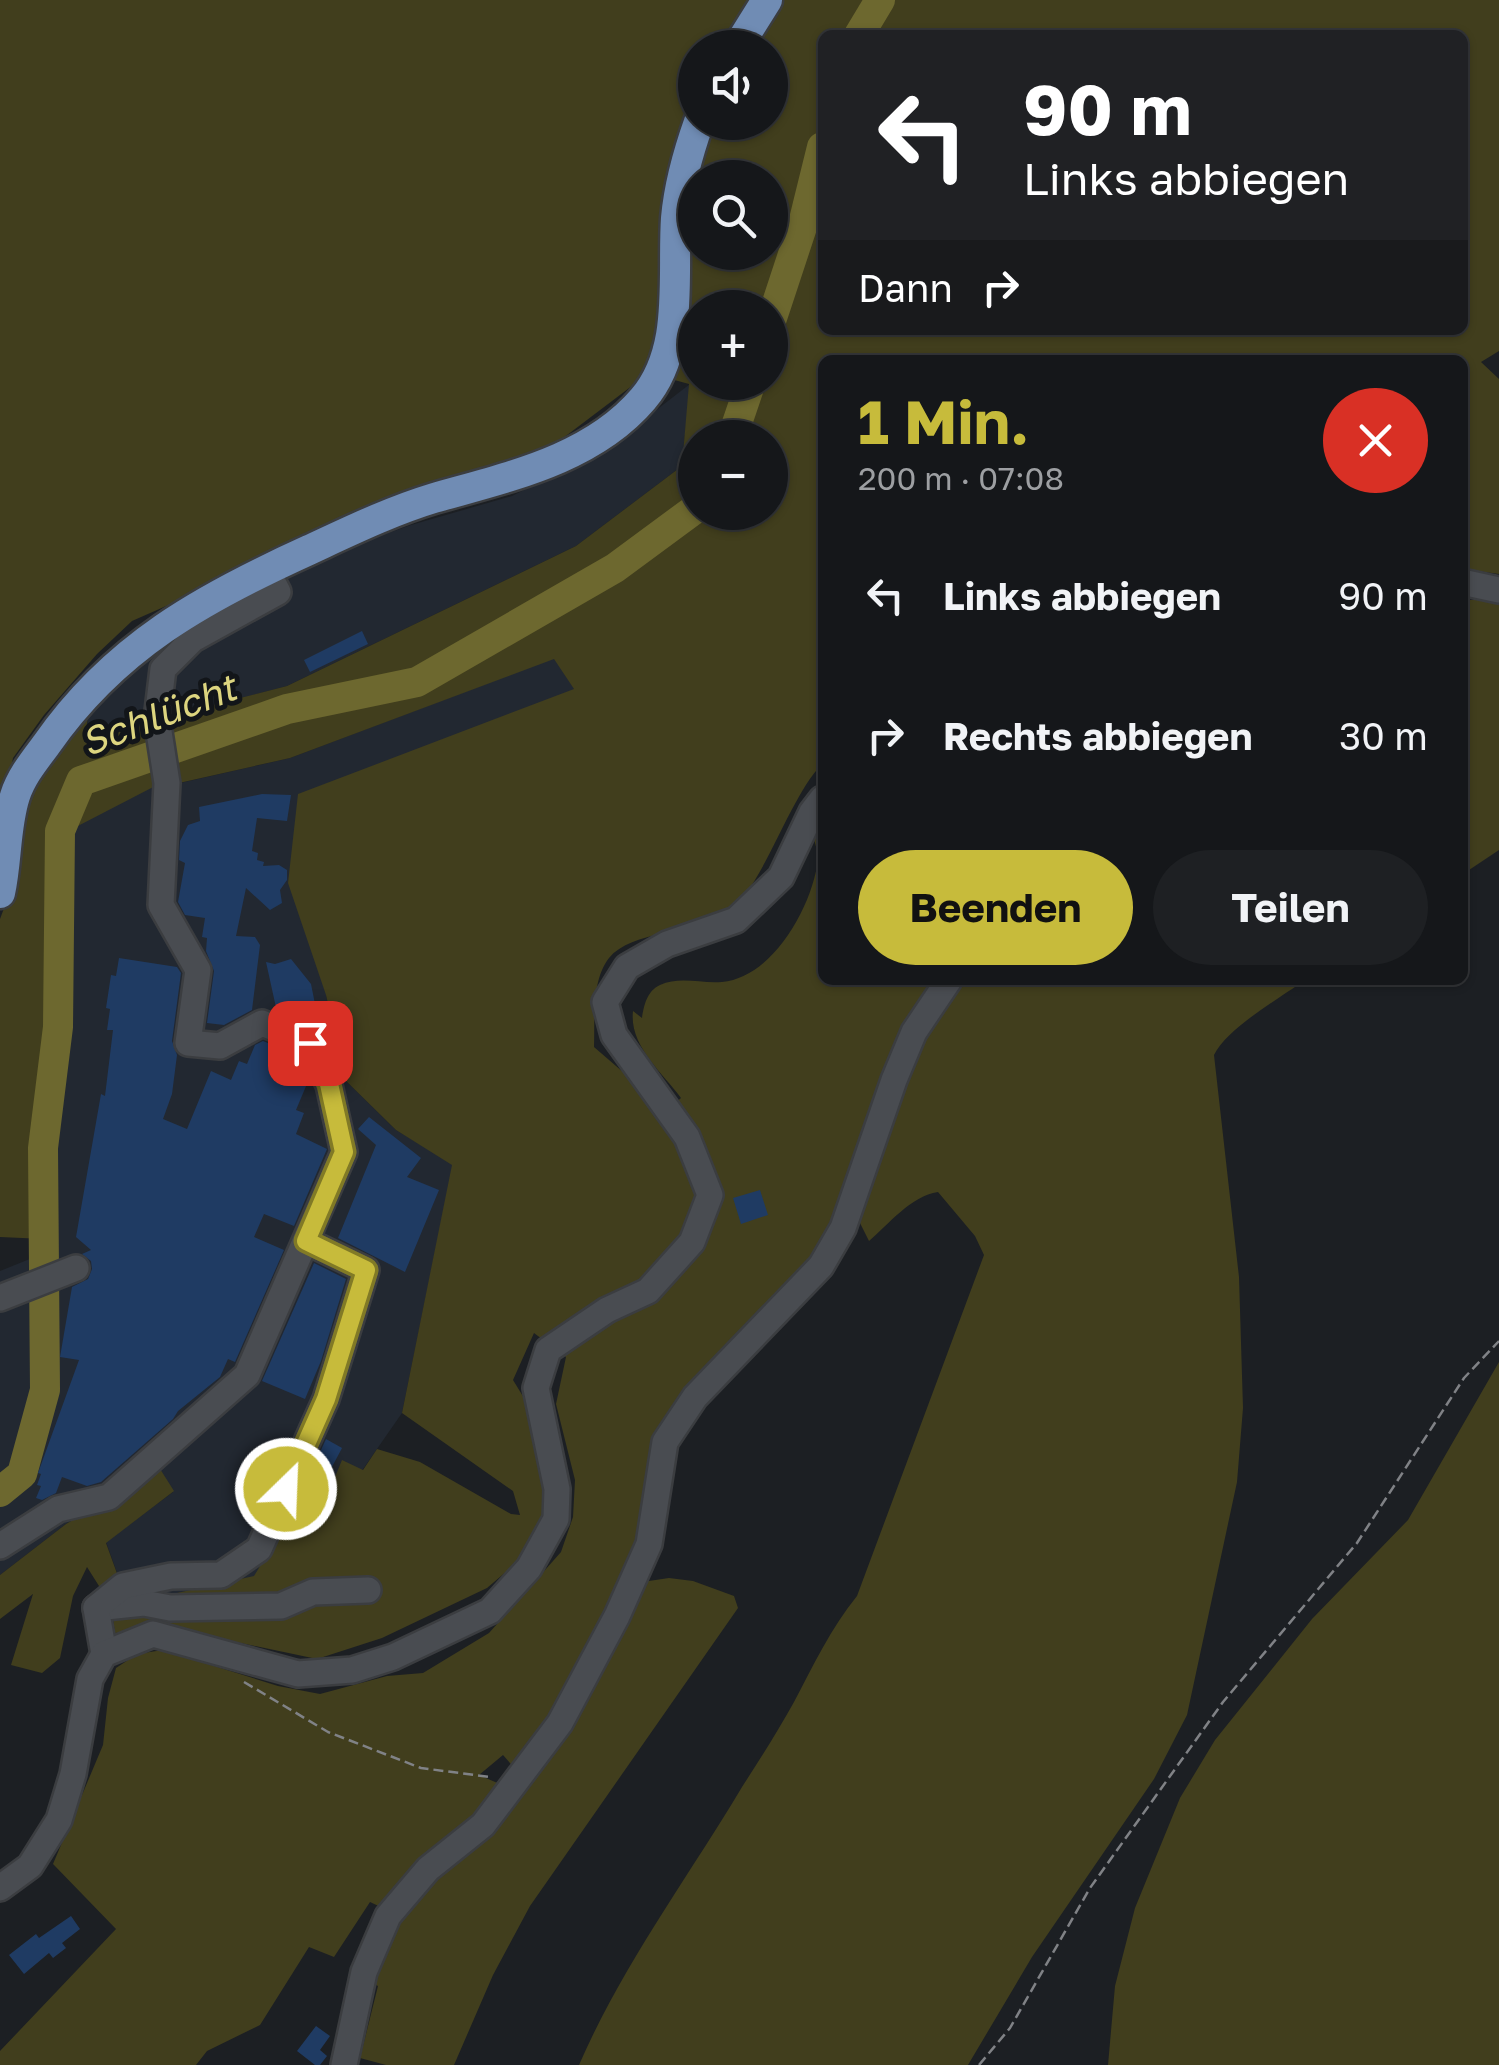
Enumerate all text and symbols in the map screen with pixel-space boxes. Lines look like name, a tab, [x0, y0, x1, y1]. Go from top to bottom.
map controls	[678, 30, 788, 530]
button: sound	[678, 30, 788, 140]
text: 90 m	[1023, 66, 1192, 150]
icon: left	[858, 70, 988, 200]
text: Links abbiegen	[1023, 151, 1349, 205]
button: search	[678, 160, 788, 270]
icon: right	[973, 260, 1028, 315]
text: Dann	[858, 265, 953, 310]
button: +	[678, 290, 788, 400]
text: 1 Min.	[858, 385, 1029, 457]
button: close	[1323, 388, 1428, 493]
button: −	[678, 420, 788, 530]
text: 200 m · 07:08	[858, 459, 1064, 497]
icon: left	[858, 568, 913, 623]
text: Links abbiegen	[943, 573, 1221, 618]
text: 90 m	[1338, 573, 1428, 618]
water label: Schlücht	[74, 663, 245, 764]
icon: right	[858, 708, 913, 763]
text: Rechts abbiegen	[943, 713, 1252, 758]
text: 30 m	[1339, 713, 1428, 758]
button: Beenden	[858, 850, 1133, 965]
button: Teilen	[1153, 850, 1428, 965]
pin	[268, 1001, 353, 1086]
icon: arrive	[283, 1016, 338, 1071]
position arrow	[234, 1437, 338, 1541]

